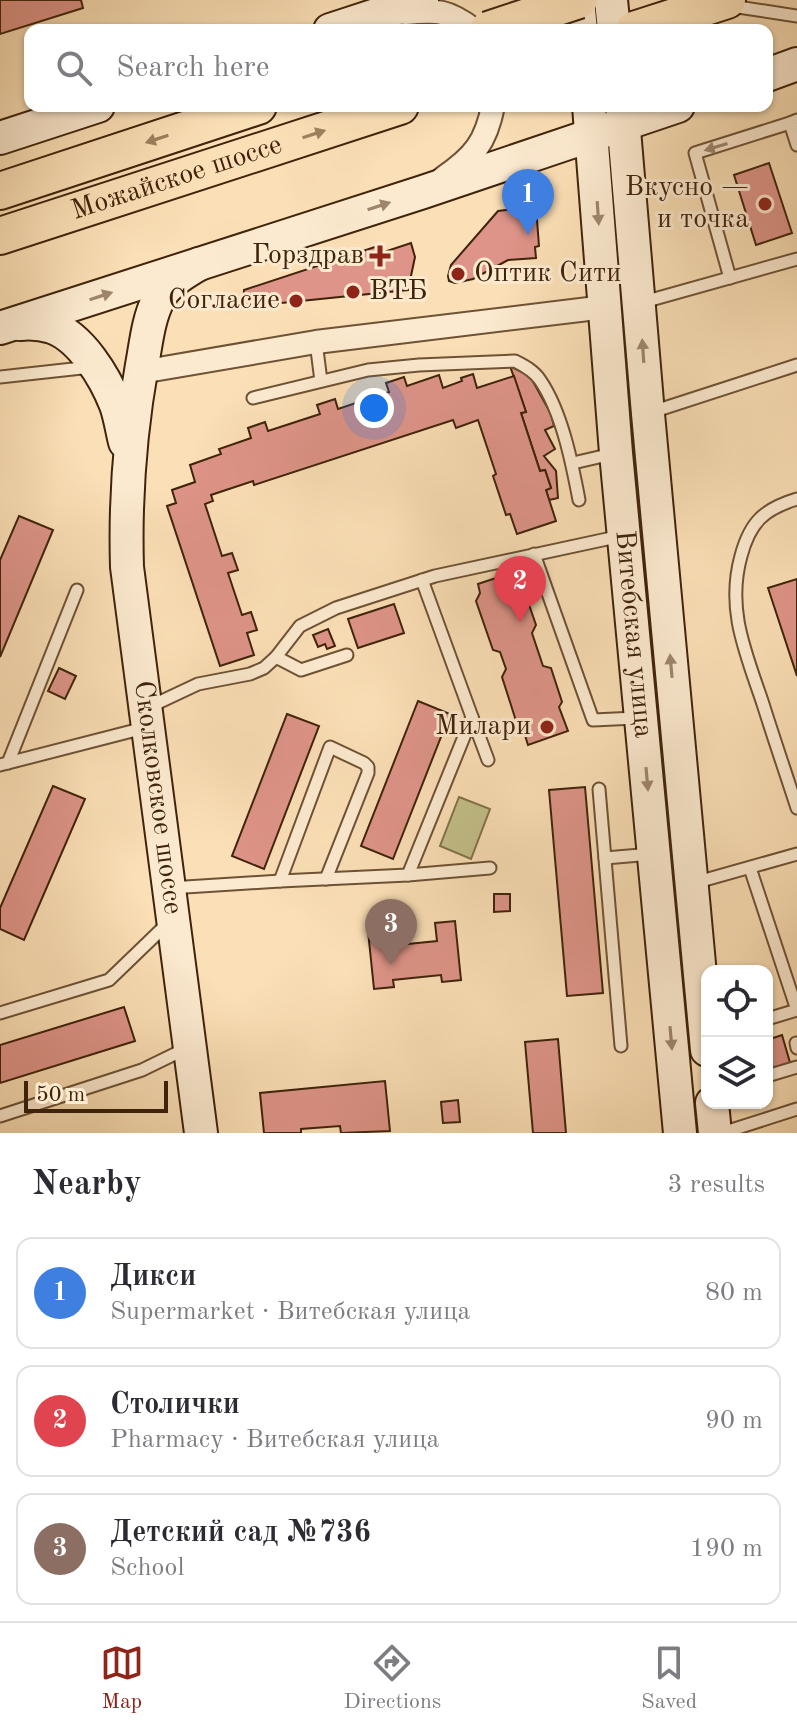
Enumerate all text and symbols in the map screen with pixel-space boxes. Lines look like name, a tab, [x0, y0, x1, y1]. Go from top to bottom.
search box	[24, 24, 773, 112]
icon: search	[52, 46, 96, 90]
text: Search here	[116, 53, 270, 83]
one-way arrow	[302, 127, 326, 140]
street label: Можайское шоссе	[68, 131, 286, 226]
one-way arrow	[145, 134, 169, 146]
one-way arrow	[703, 141, 727, 154]
pin: 1	[502, 169, 554, 235]
place label: Вкусно — и точка	[625, 174, 749, 234]
marker: Вкусно — и точка	[756, 195, 774, 213]
one-way arrow	[368, 199, 392, 211]
one-way arrow	[592, 201, 605, 226]
place label: Горздрав	[252, 242, 364, 270]
marker: Горздрав	[371, 247, 389, 265]
place label: Оптик Сити	[474, 260, 621, 288]
marker: Оптик Сити	[449, 265, 467, 283]
place label: ВТБ	[369, 278, 427, 306]
marker: ВТБ	[344, 283, 362, 301]
place label: Согласие	[168, 287, 280, 315]
one-way arrow	[89, 289, 113, 301]
marker: Согласие	[287, 292, 305, 310]
one-way arrow	[636, 338, 649, 363]
your location	[354, 388, 394, 428]
street label: Витебская улица	[609, 529, 657, 739]
pin: 2	[494, 556, 546, 622]
one-way arrow	[665, 653, 678, 678]
street label: Сколковское шоссе	[128, 679, 186, 916]
place label: Милари	[435, 713, 531, 741]
marker: Милари	[538, 718, 556, 736]
one-way arrow	[641, 767, 654, 792]
pin: 3	[365, 899, 417, 965]
map controls	[701, 965, 773, 1109]
button: locate	[701, 965, 773, 1037]
one-way arrow	[665, 1026, 678, 1051]
button: layers	[701, 1037, 773, 1109]
scale bar	[24, 1077, 168, 1113]
text: 50 m	[36, 1084, 85, 1106]
text: Nearby	[32, 1168, 142, 1202]
text: 3 results	[667, 1172, 765, 1198]
text: Дикси	[110, 1262, 196, 1292]
text: 1	[52, 1280, 68, 1306]
text: 80 m	[705, 1280, 763, 1306]
text: Supermarket · Витебская улица	[110, 1299, 470, 1325]
text: Столички	[110, 1390, 240, 1420]
text: 2	[52, 1408, 68, 1434]
text: 90 m	[705, 1408, 763, 1434]
text: Pharmacy · Витебская улица	[110, 1427, 439, 1453]
text: Детский сад №736	[110, 1518, 371, 1548]
text: 3	[52, 1536, 68, 1562]
text: 190 m	[690, 1536, 763, 1562]
text: School	[110, 1555, 184, 1581]
tab: Map	[100, 1641, 144, 1716]
tab: Directions	[344, 1641, 441, 1716]
tab: Saved	[641, 1641, 697, 1716]

